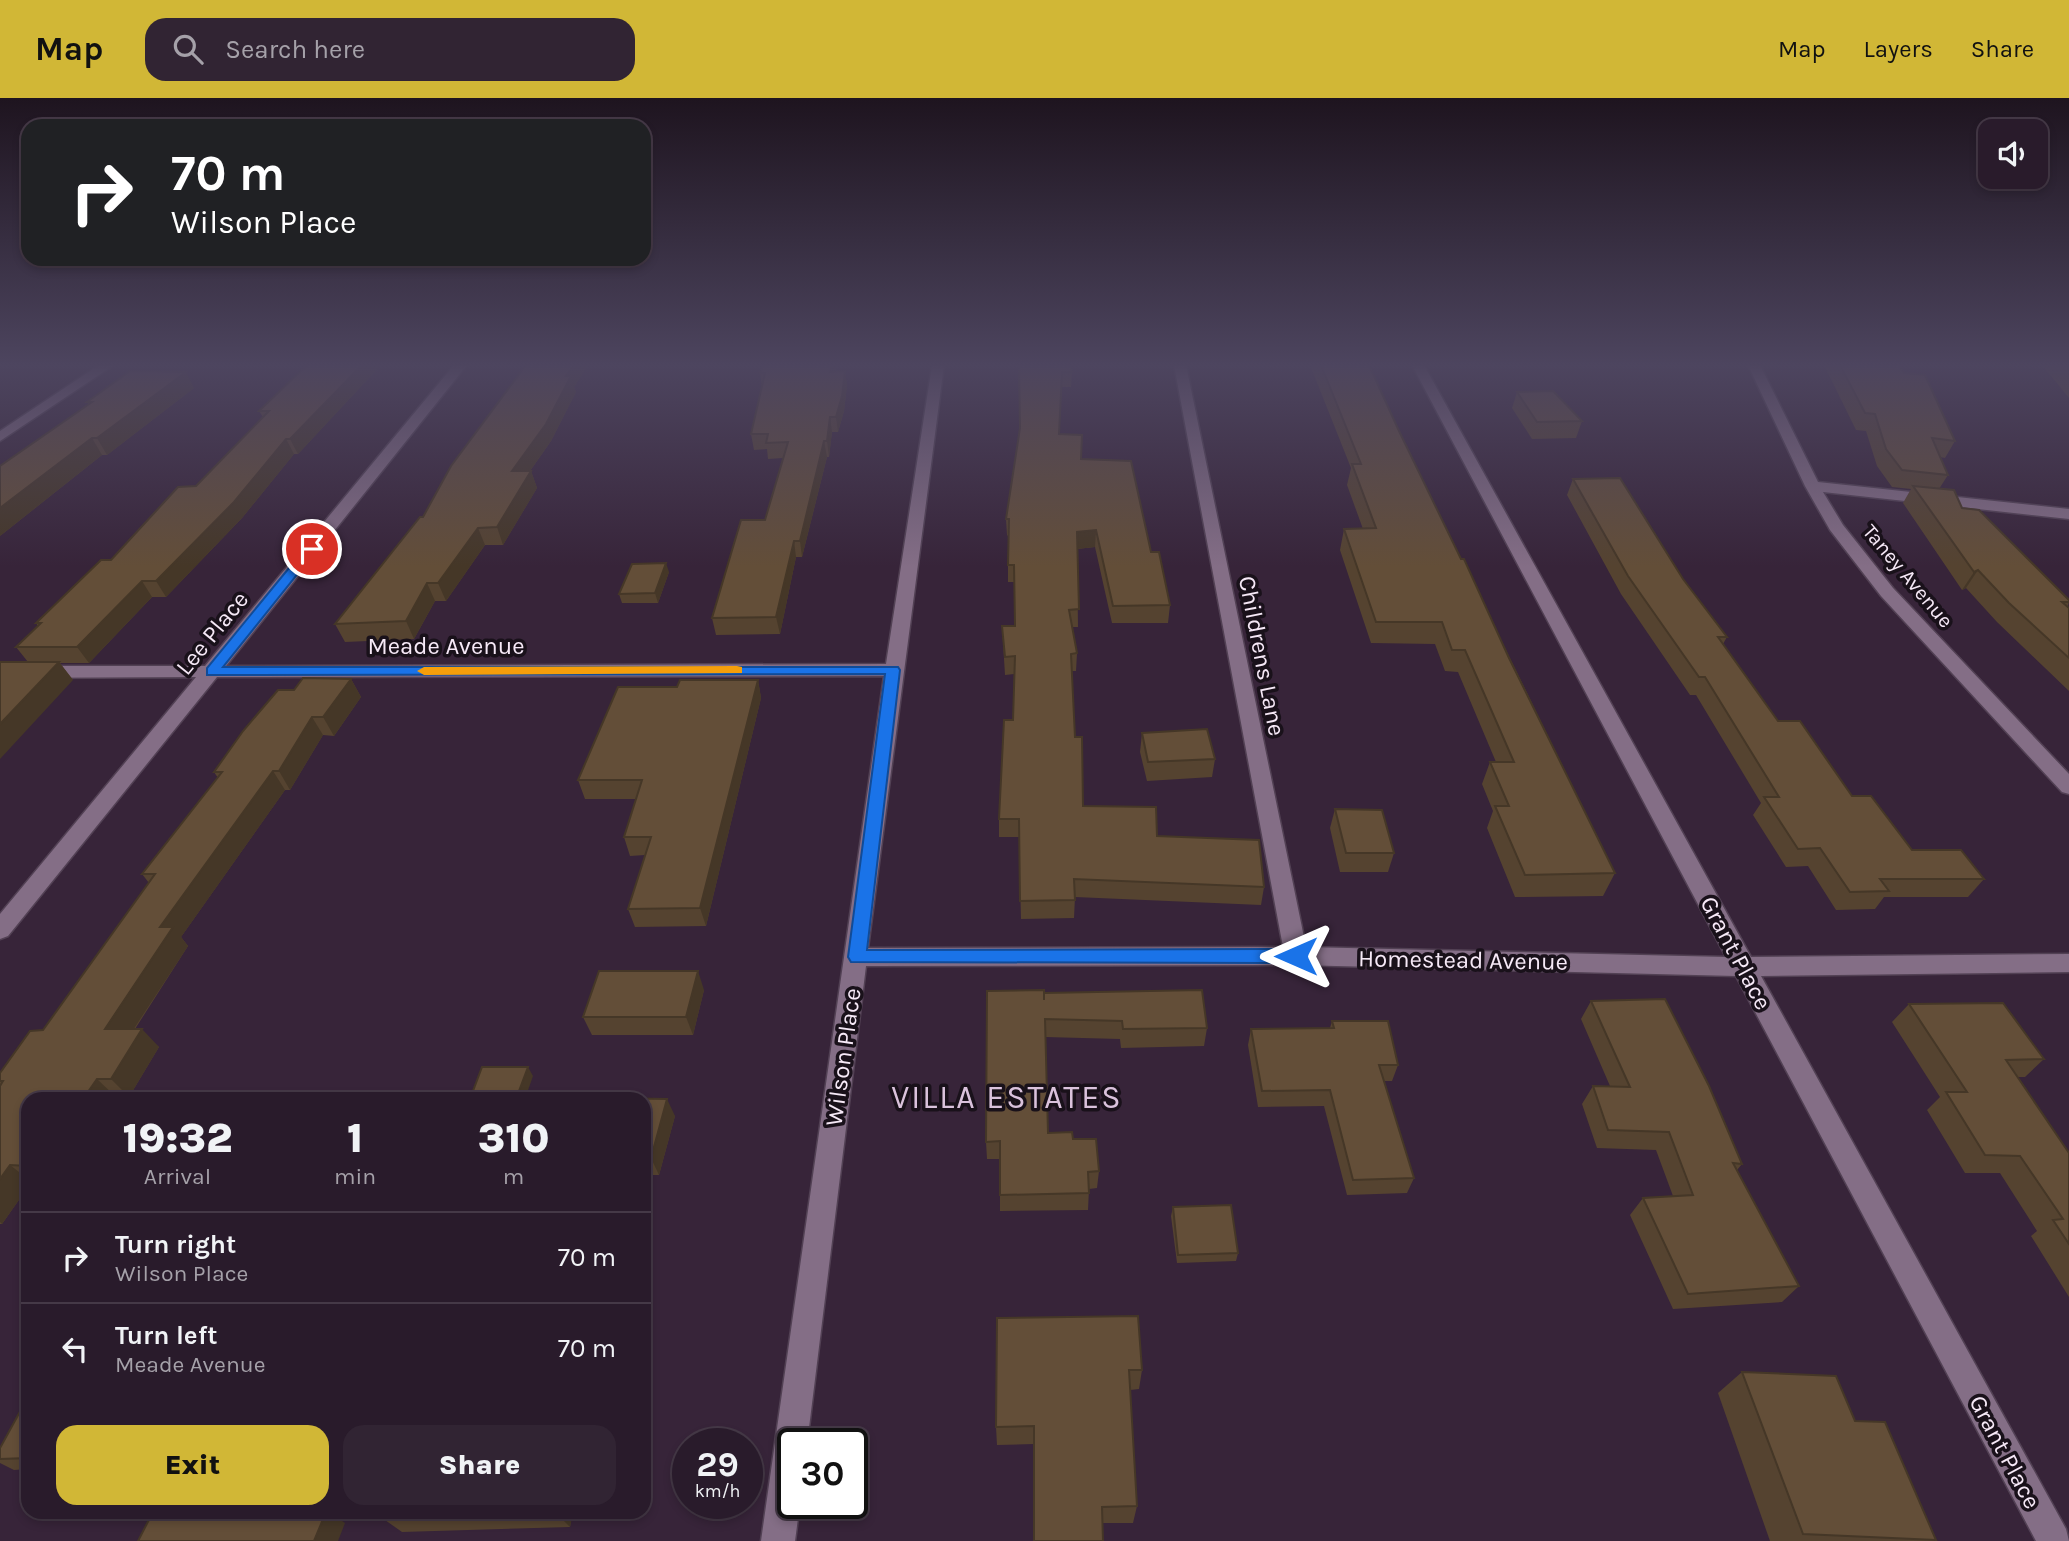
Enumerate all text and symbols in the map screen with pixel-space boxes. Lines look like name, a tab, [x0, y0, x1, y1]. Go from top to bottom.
search box	[145, 18, 635, 81]
text: Map	[35, 30, 103, 68]
icon: search	[169, 30, 207, 68]
text: Search here	[225, 34, 365, 65]
text: Map	[1778, 35, 1826, 63]
text: Layers	[1864, 35, 1933, 63]
text: Share	[1971, 35, 2034, 63]
map controls	[1978, 119, 2048, 189]
button: sound	[1978, 119, 2048, 189]
text: 70 m	[171, 145, 285, 202]
icon: right	[56, 147, 147, 238]
text: Wilson Place	[171, 204, 357, 241]
pin	[282, 519, 342, 579]
street label: Taney Avenue	[1858, 519, 1958, 633]
icon: arrive	[293, 530, 331, 568]
street label: Childrens Lane	[1233, 574, 1291, 738]
street label: Lee Place	[170, 586, 254, 680]
street label: Meade Avenue	[367, 632, 525, 660]
street label: Grant Place	[1694, 891, 1778, 1015]
position arrow	[1259, 919, 1333, 993]
street label: Homestead Avenue	[1358, 944, 1568, 976]
street label: Wilson Place	[819, 986, 867, 1128]
district label: VILLA ESTATES	[891, 1079, 1123, 1116]
text: 19:32	[122, 1113, 233, 1163]
text: 1	[347, 1113, 363, 1163]
text: 310	[478, 1113, 550, 1163]
text: Arrival	[144, 1163, 211, 1190]
text: min	[334, 1163, 376, 1190]
text: m	[503, 1163, 524, 1190]
text: Turn right	[115, 1229, 236, 1260]
icon: right	[56, 1239, 94, 1277]
text: 70 m	[558, 1242, 616, 1273]
text: Wilson Place	[115, 1260, 248, 1287]
text: Turn left	[115, 1320, 217, 1351]
icon: left	[56, 1330, 94, 1368]
text: 70 m	[558, 1333, 616, 1364]
text: Meade Avenue	[115, 1351, 266, 1378]
street label: Grant Place	[1963, 1390, 2047, 1514]
button: Exit	[56, 1425, 329, 1505]
button: Share	[343, 1425, 616, 1505]
speed limit sign: 30	[777, 1428, 868, 1519]
text: 29	[696, 1444, 739, 1485]
text: km/h	[695, 1480, 740, 1502]

